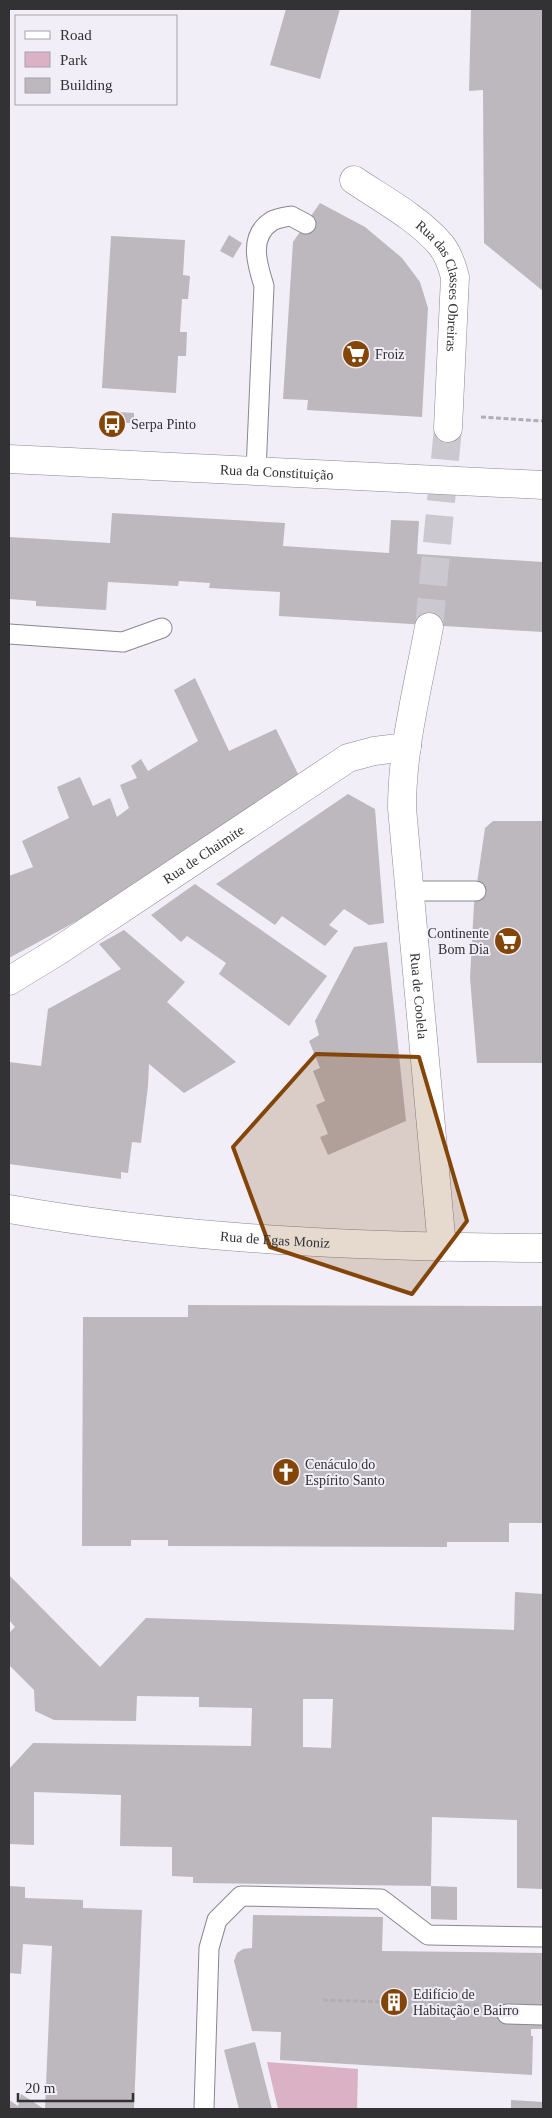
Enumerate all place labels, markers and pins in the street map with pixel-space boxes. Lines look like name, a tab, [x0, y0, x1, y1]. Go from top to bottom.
supermarket icon: Froiz	[341, 339, 371, 369]
place label: Froiz	[375, 347, 405, 362]
bus stop icon: Serpa Pinto	[97, 409, 127, 439]
place label: Serpa Pinto	[131, 417, 196, 432]
place label: Continente Bom Dia	[428, 926, 490, 957]
supermarket icon: Continente Bom Dia	[493, 926, 523, 956]
church icon: Cenáculo do Espírito Santo	[271, 1457, 301, 1487]
place label: Cenáculo do Espírito Santo	[305, 1457, 385, 1488]
building icon: Edifício de Habitação e Bairro	[379, 1987, 409, 2017]
place label: Edifício de Habitação e Bairro	[413, 1987, 519, 2018]

